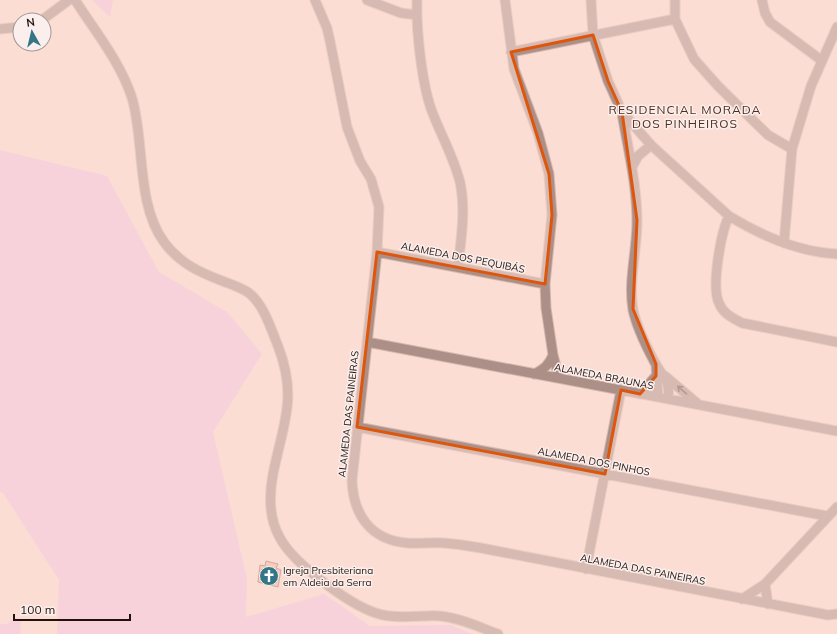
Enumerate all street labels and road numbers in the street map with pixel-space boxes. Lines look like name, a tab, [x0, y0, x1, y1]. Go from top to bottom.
street label: ALAMEDA DOS PEQUIBÁS	[400, 239, 526, 276]
street label: ALAMEDA DAS PAINEIRAS	[335, 350, 362, 478]
street label: ALAMEDA BRAUNAS	[553, 360, 655, 392]
street label: ALAMEDA DOS PINHOS	[537, 444, 651, 479]
street label: ALAMEDA DAS PAINEIRAS	[579, 551, 707, 588]

